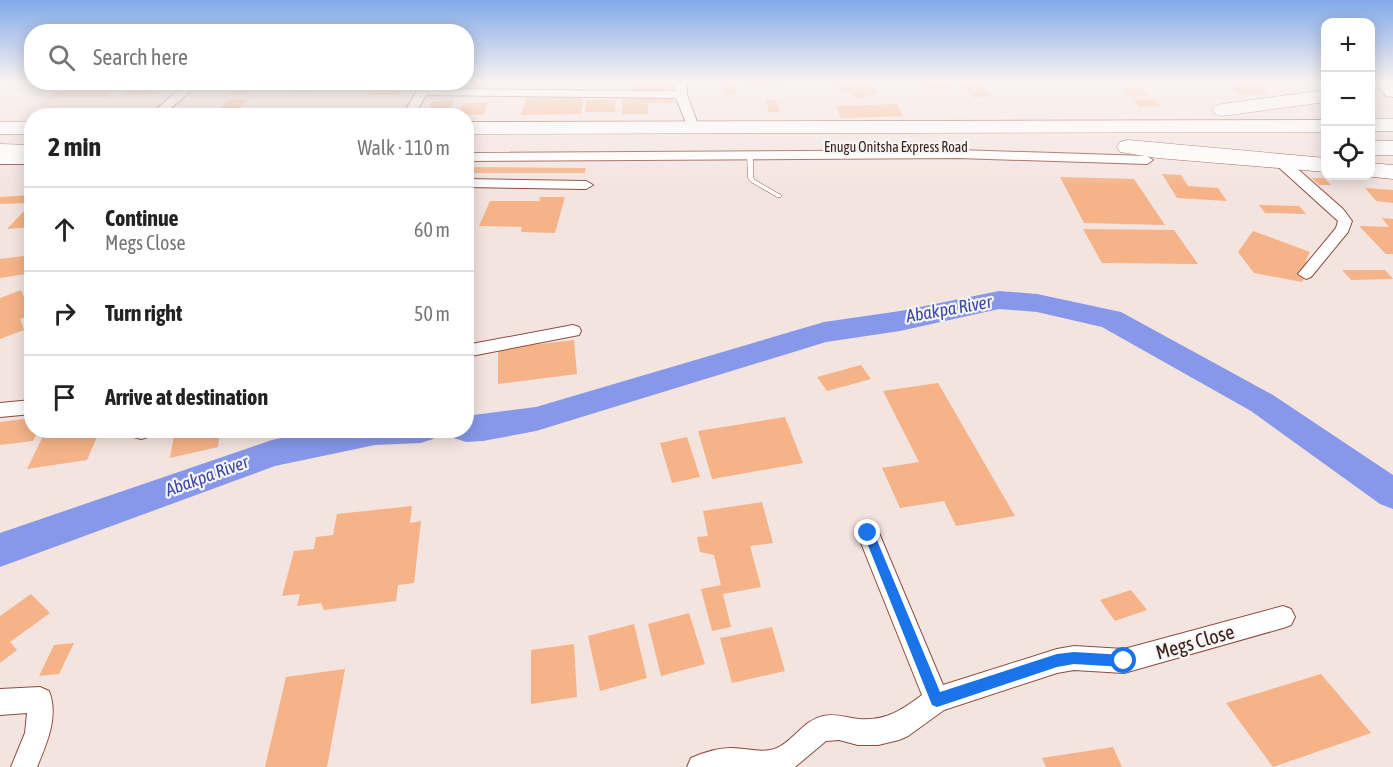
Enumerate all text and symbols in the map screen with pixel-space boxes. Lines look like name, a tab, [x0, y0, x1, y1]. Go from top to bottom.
map controls	[1321, 18, 1375, 180]
button: +	[1321, 18, 1375, 72]
search box	[24, 24, 474, 90]
icon: search	[45, 41, 78, 74]
text: Search here	[93, 44, 188, 70]
button: −	[1321, 72, 1375, 126]
button: locate	[1321, 126, 1375, 180]
text: 2 min	[48, 132, 101, 162]
text: Walk · 110 m	[358, 136, 450, 159]
street label: Enugu Onitsha Express Road	[824, 139, 968, 155]
text: Continue	[105, 205, 179, 231]
icon: ahead	[48, 213, 81, 246]
text: 60 m	[414, 218, 450, 241]
text: Megs Close	[105, 231, 186, 254]
water label: Abakpa River	[903, 291, 994, 327]
icon: right	[48, 297, 81, 330]
text: Turn right	[105, 300, 182, 326]
text: 50 m	[414, 302, 450, 325]
icon: arrive	[48, 381, 81, 414]
text: Arrive at destination	[105, 384, 268, 410]
water label: Abakpa River	[161, 451, 252, 501]
route end	[854, 519, 880, 545]
street label: Megs Close	[1153, 619, 1237, 664]
route start	[1110, 647, 1136, 673]

